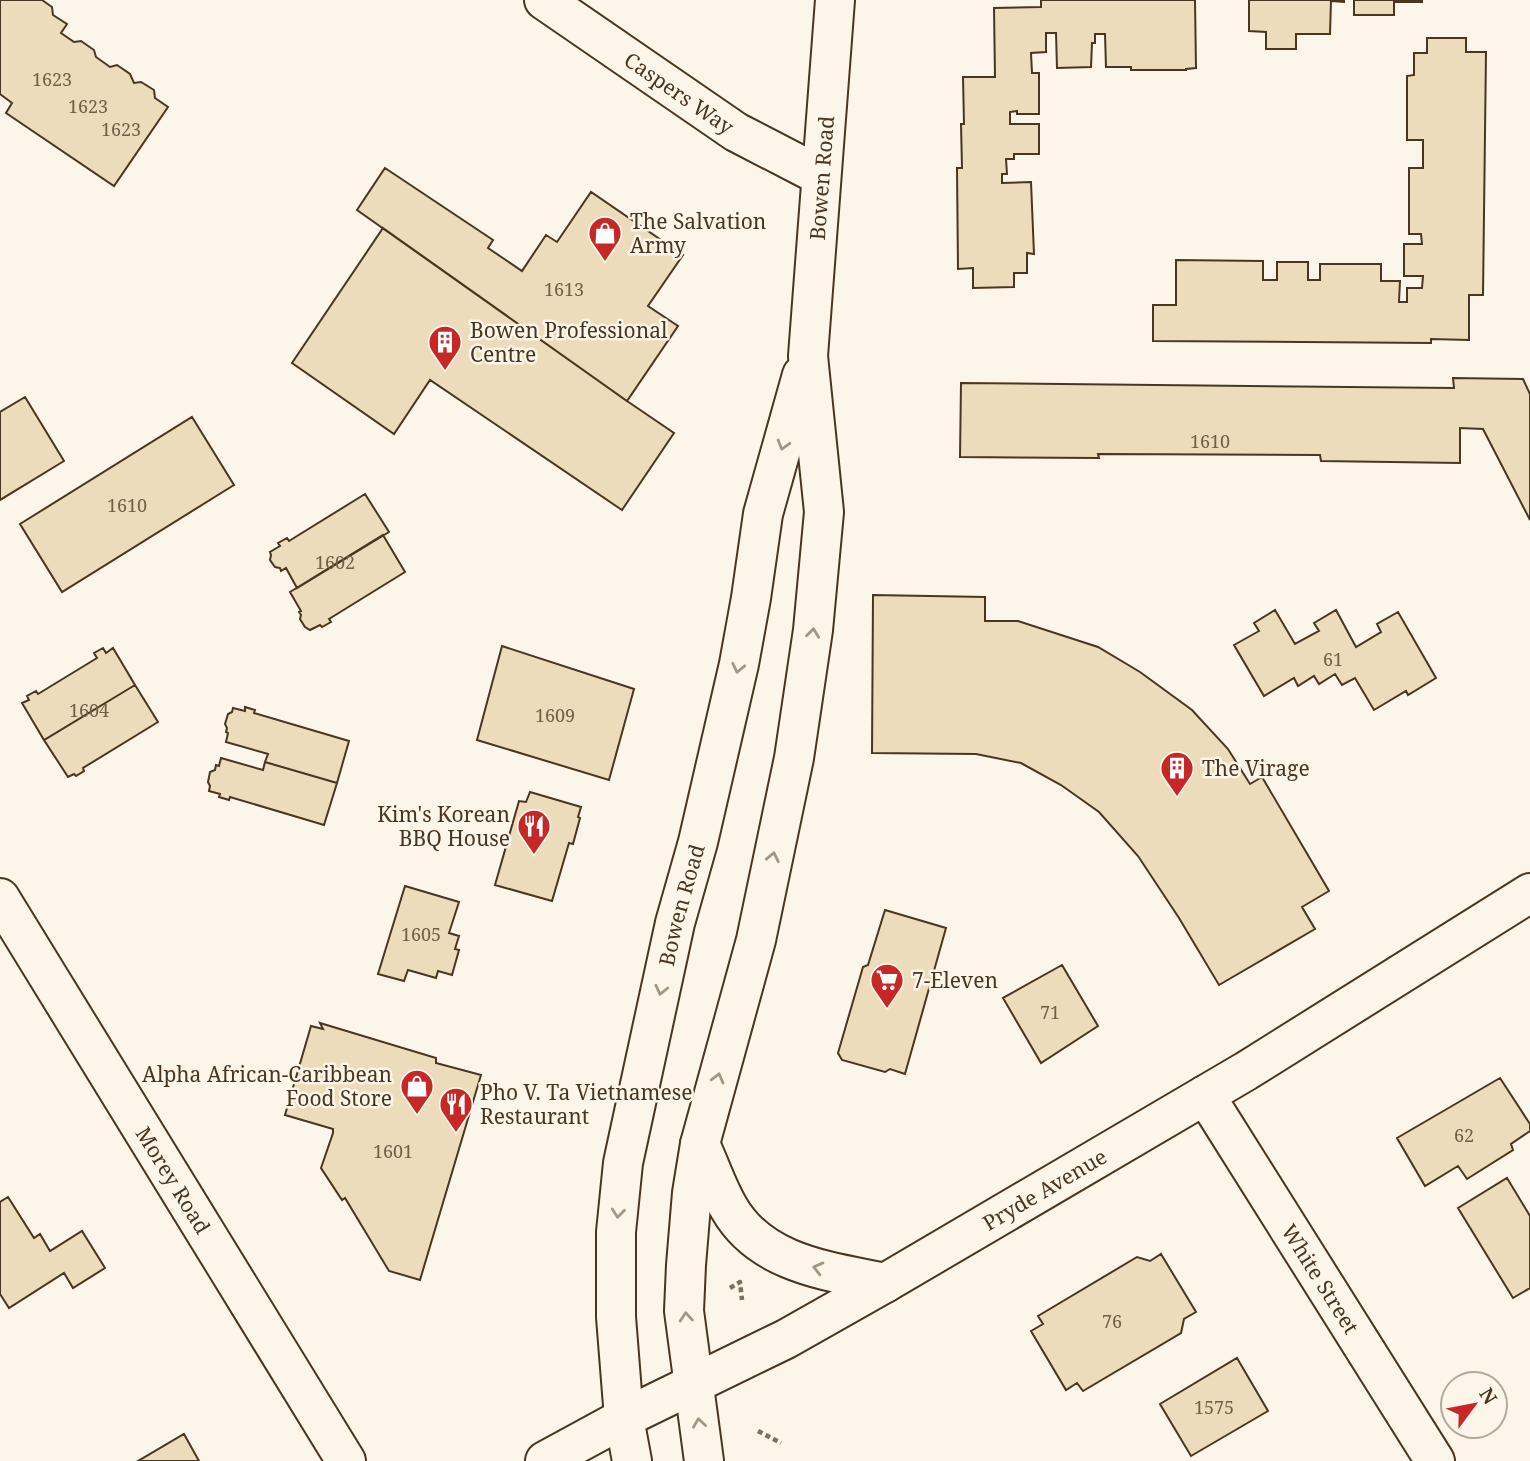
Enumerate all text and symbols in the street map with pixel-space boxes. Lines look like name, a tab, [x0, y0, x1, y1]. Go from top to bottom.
street label: Caspers Way	[619, 45, 740, 141]
house number: 1623	[32, 67, 72, 91]
house number: 1623	[68, 94, 108, 118]
street label: Bowen Road	[803, 115, 840, 241]
house number: 1623	[101, 117, 141, 141]
place label: The Salvation Army	[630, 207, 766, 259]
shop icon: The Salvation Army	[586, 214, 624, 263]
house number: 1613	[544, 277, 584, 301]
place label: Bowen Professional Centre	[470, 316, 668, 368]
building icon: Bowen Professional Centre	[426, 323, 464, 372]
house number: 1610	[1190, 429, 1230, 453]
one-way arrow	[776, 439, 791, 451]
house number: 1610	[107, 493, 147, 517]
house number: 1602	[315, 550, 355, 574]
one-way arrow	[805, 627, 820, 639]
house number: 61	[1323, 647, 1343, 671]
one-way arrow	[732, 662, 747, 674]
house number: 1604	[69, 698, 109, 722]
house number: 1609	[535, 703, 575, 727]
building icon: The Virage	[1158, 749, 1196, 798]
place label: The Virage	[1202, 754, 1310, 782]
place label: Kim's Korean BBQ House	[377, 800, 510, 852]
restaurant icon: Kim's Korean BBQ House	[515, 807, 553, 856]
street label: Bowen Road	[652, 841, 711, 968]
one-way arrow	[764, 851, 779, 863]
house number: 1605	[401, 922, 441, 946]
supermarket icon: 7-Eleven	[868, 961, 906, 1010]
place label: 7-Eleven	[912, 966, 998, 994]
one-way arrow	[654, 983, 669, 995]
house number: 71	[1040, 1000, 1060, 1024]
place label: Alpha African-Caribbean Food Store	[142, 1060, 392, 1112]
shop icon: Alpha African-Caribbean Food Store	[398, 1067, 436, 1116]
one-way arrow	[709, 1072, 724, 1084]
place label: Pho V. Ta Vietnamese Restaurant	[480, 1078, 692, 1130]
restaurant icon: Pho V. Ta Vietnamese Restaurant	[437, 1085, 475, 1134]
street label: Morey Road	[130, 1121, 217, 1239]
house number: 62	[1454, 1123, 1474, 1147]
house number: 1601	[373, 1139, 413, 1163]
street label: Pryde Avenue	[977, 1142, 1112, 1237]
one-way arrow	[611, 1208, 626, 1219]
street label: White Street	[1275, 1218, 1366, 1339]
one-way arrow	[812, 1262, 824, 1276]
house number: 76	[1102, 1309, 1122, 1333]
one-way arrow	[679, 1311, 694, 1322]
north arrow	[1439, 1370, 1509, 1440]
text: N	[1473, 1383, 1503, 1409]
house number: 1575	[1194, 1395, 1234, 1419]
one-way arrow	[692, 1417, 707, 1429]

